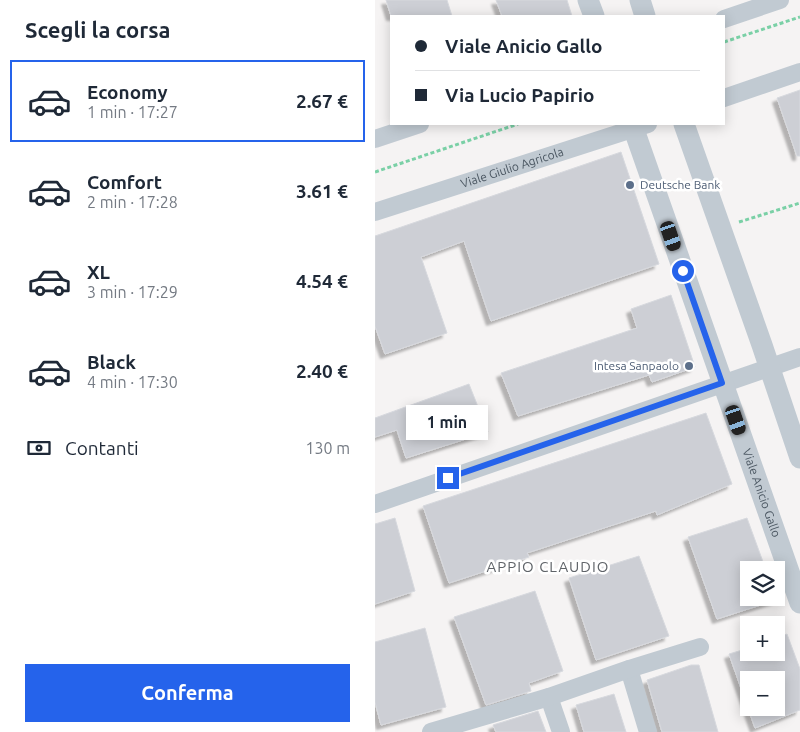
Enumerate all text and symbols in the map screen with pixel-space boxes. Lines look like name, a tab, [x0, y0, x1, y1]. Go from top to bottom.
text: Scegli la corsa	[25, 17, 171, 42]
text: Viale Anicio Gallo	[445, 35, 602, 57]
icon: car	[27, 79, 72, 124]
text: Economy	[87, 81, 168, 103]
text: Via Lucio Papirio	[445, 84, 594, 106]
text: 2.67 €	[296, 90, 348, 112]
text: 1 min · 17:27	[87, 103, 178, 121]
street label: Viale Giulio Agricola	[459, 145, 565, 190]
icon: car	[27, 169, 72, 214]
text: Comfort	[87, 171, 162, 193]
place label: Deutsche Bank	[640, 178, 720, 191]
marker: Deutsche Bank	[624, 179, 636, 191]
text: 3.61 €	[296, 180, 348, 202]
text: 2 min · 17:28	[87, 193, 178, 211]
car	[659, 219, 682, 253]
icon: car	[27, 259, 72, 304]
route start	[672, 260, 694, 282]
text: XL	[87, 261, 110, 283]
text: 4.54 €	[296, 270, 348, 292]
text: 3 min · 17:29	[87, 283, 178, 301]
icon: car	[27, 349, 72, 394]
text: Black	[87, 351, 136, 373]
place label: Intesa Sanpaolo	[594, 359, 679, 372]
text: 2.40 €	[296, 360, 348, 382]
marker: Intesa Sanpaolo	[683, 360, 695, 372]
text: 4 min · 17:30	[87, 373, 178, 391]
car	[724, 403, 747, 437]
callout: 1 min	[407, 406, 489, 440]
text: 1 min	[427, 413, 467, 431]
icon: cash	[25, 434, 53, 462]
text: Contanti	[65, 437, 139, 459]
text: 130 m	[305, 439, 350, 457]
street label: Viale Anicio Gallo	[740, 447, 783, 539]
route end	[437, 467, 459, 489]
district label: APPIO CLAUDIO	[487, 558, 609, 575]
map controls	[740, 561, 785, 716]
button: layers	[740, 561, 785, 606]
button: +	[740, 616, 785, 661]
button: Conferma	[25, 664, 350, 722]
button: −	[740, 671, 785, 716]

